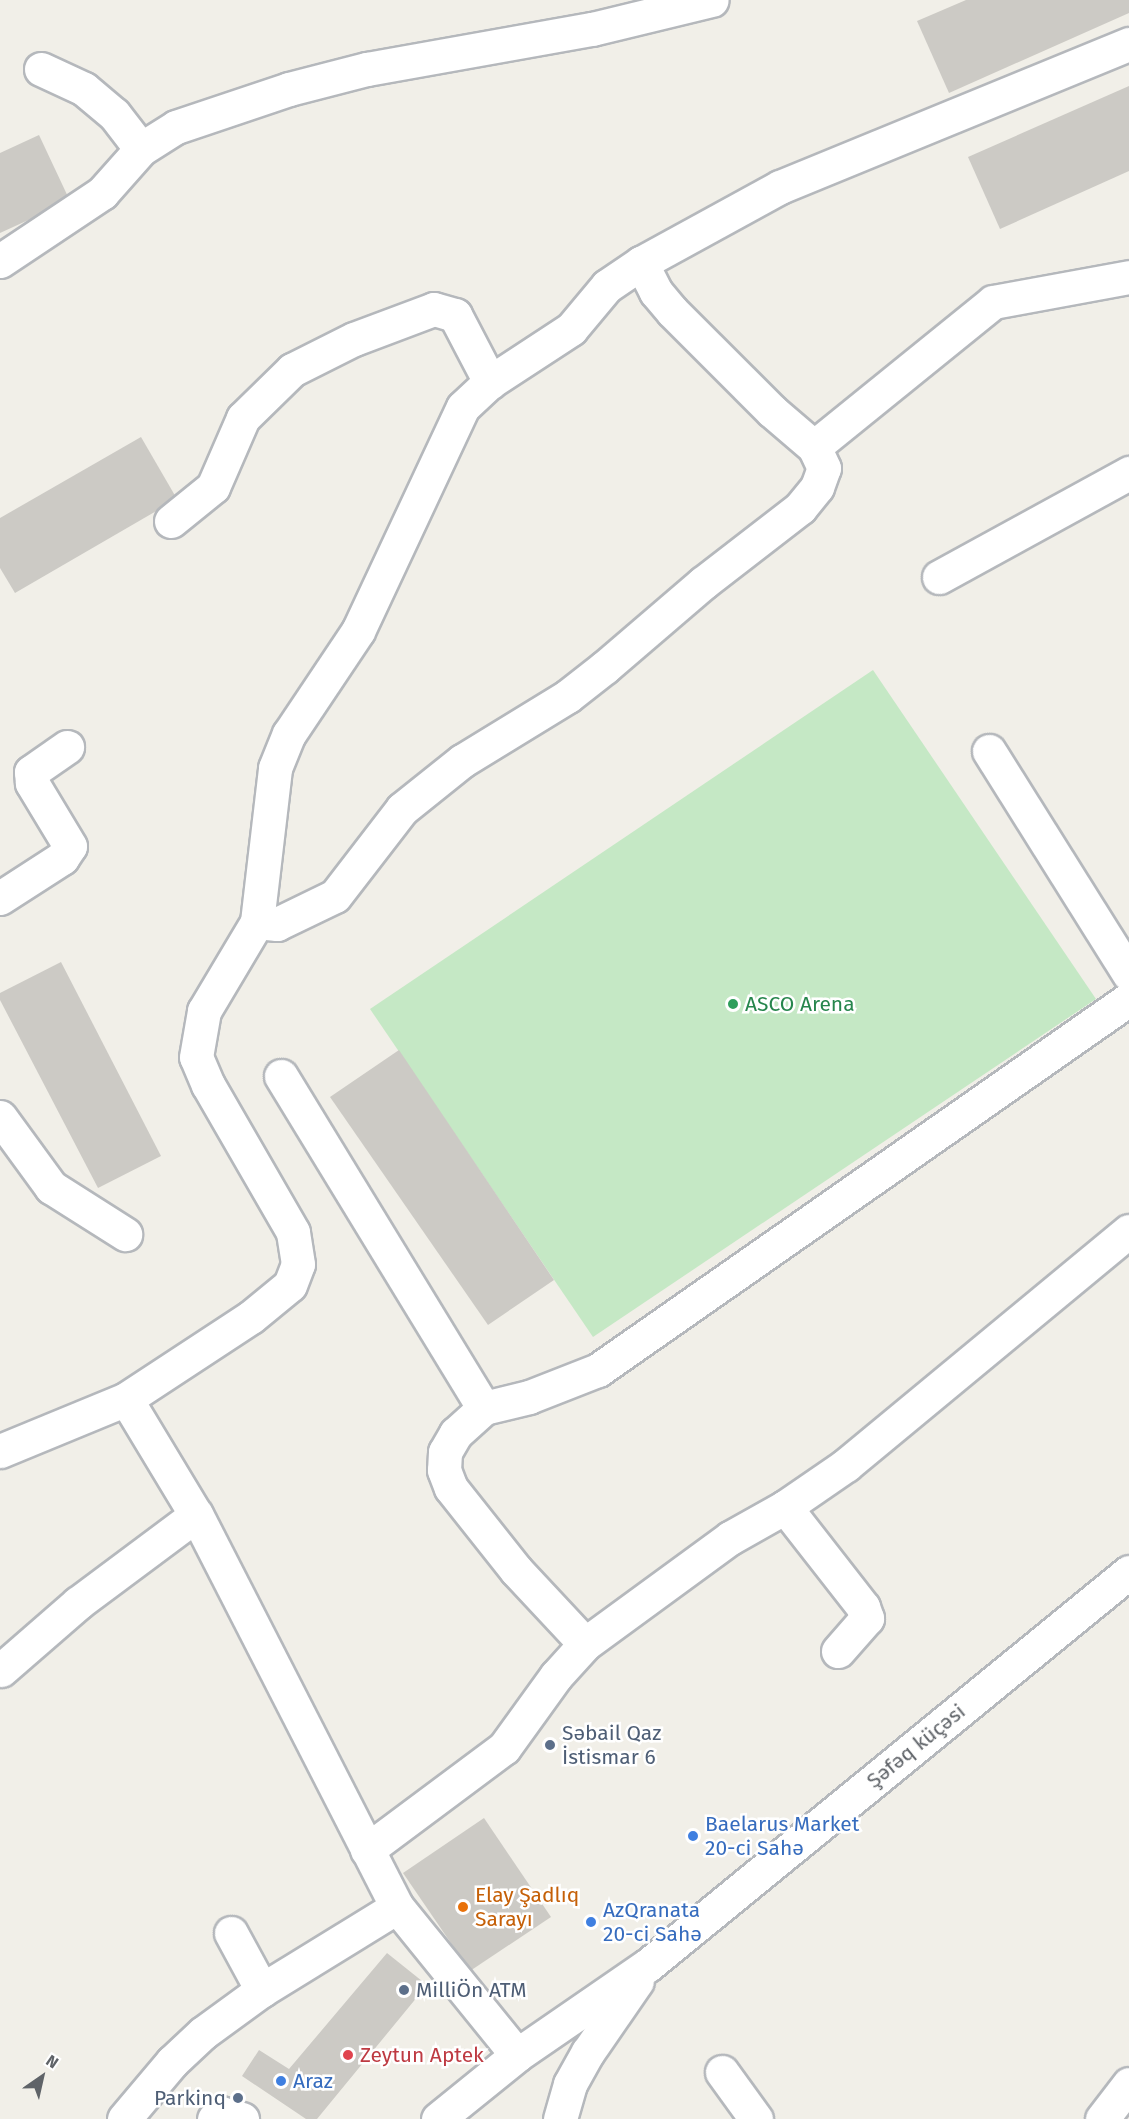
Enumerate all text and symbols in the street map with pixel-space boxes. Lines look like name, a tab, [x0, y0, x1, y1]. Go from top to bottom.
place label: ASCO Arena	[745, 991, 855, 1017]
marker: ASCO Arena	[726, 997, 740, 1011]
street label: Şəfəq küçəsi	[862, 1699, 970, 1793]
place label: Səbail Qaz İstismar 6	[562, 1720, 661, 1770]
marker: Səbail Qaz İstismar 6	[543, 1738, 557, 1752]
place label: Baelarus Market 20-ci Sahə	[705, 1811, 859, 1861]
marker: Baelarus Market 20-ci Sahə	[686, 1829, 700, 1843]
place label: Elay Şadlıq Sarayı	[475, 1882, 579, 1932]
place label: AzQranata 20-ci Sahə	[603, 1897, 702, 1947]
marker: Elay Şadlıq Sarayı	[456, 1900, 470, 1914]
marker: AzQranata 20-ci Sahə	[584, 1915, 598, 1929]
place label: MilliÖn ATM	[416, 1977, 527, 2003]
marker: MilliÖn ATM	[397, 1983, 411, 1997]
place label: Zeytun Aptek	[360, 2042, 484, 2068]
north arrow	[12, 2047, 72, 2107]
marker: Zeytun Aptek	[341, 2048, 355, 2062]
text: N	[43, 2051, 62, 2073]
place label: Araz	[293, 2068, 333, 2094]
marker: Araz	[274, 2074, 288, 2088]
place label: Parkinq	[154, 2085, 226, 2111]
marker: Parkinq	[231, 2091, 245, 2105]

